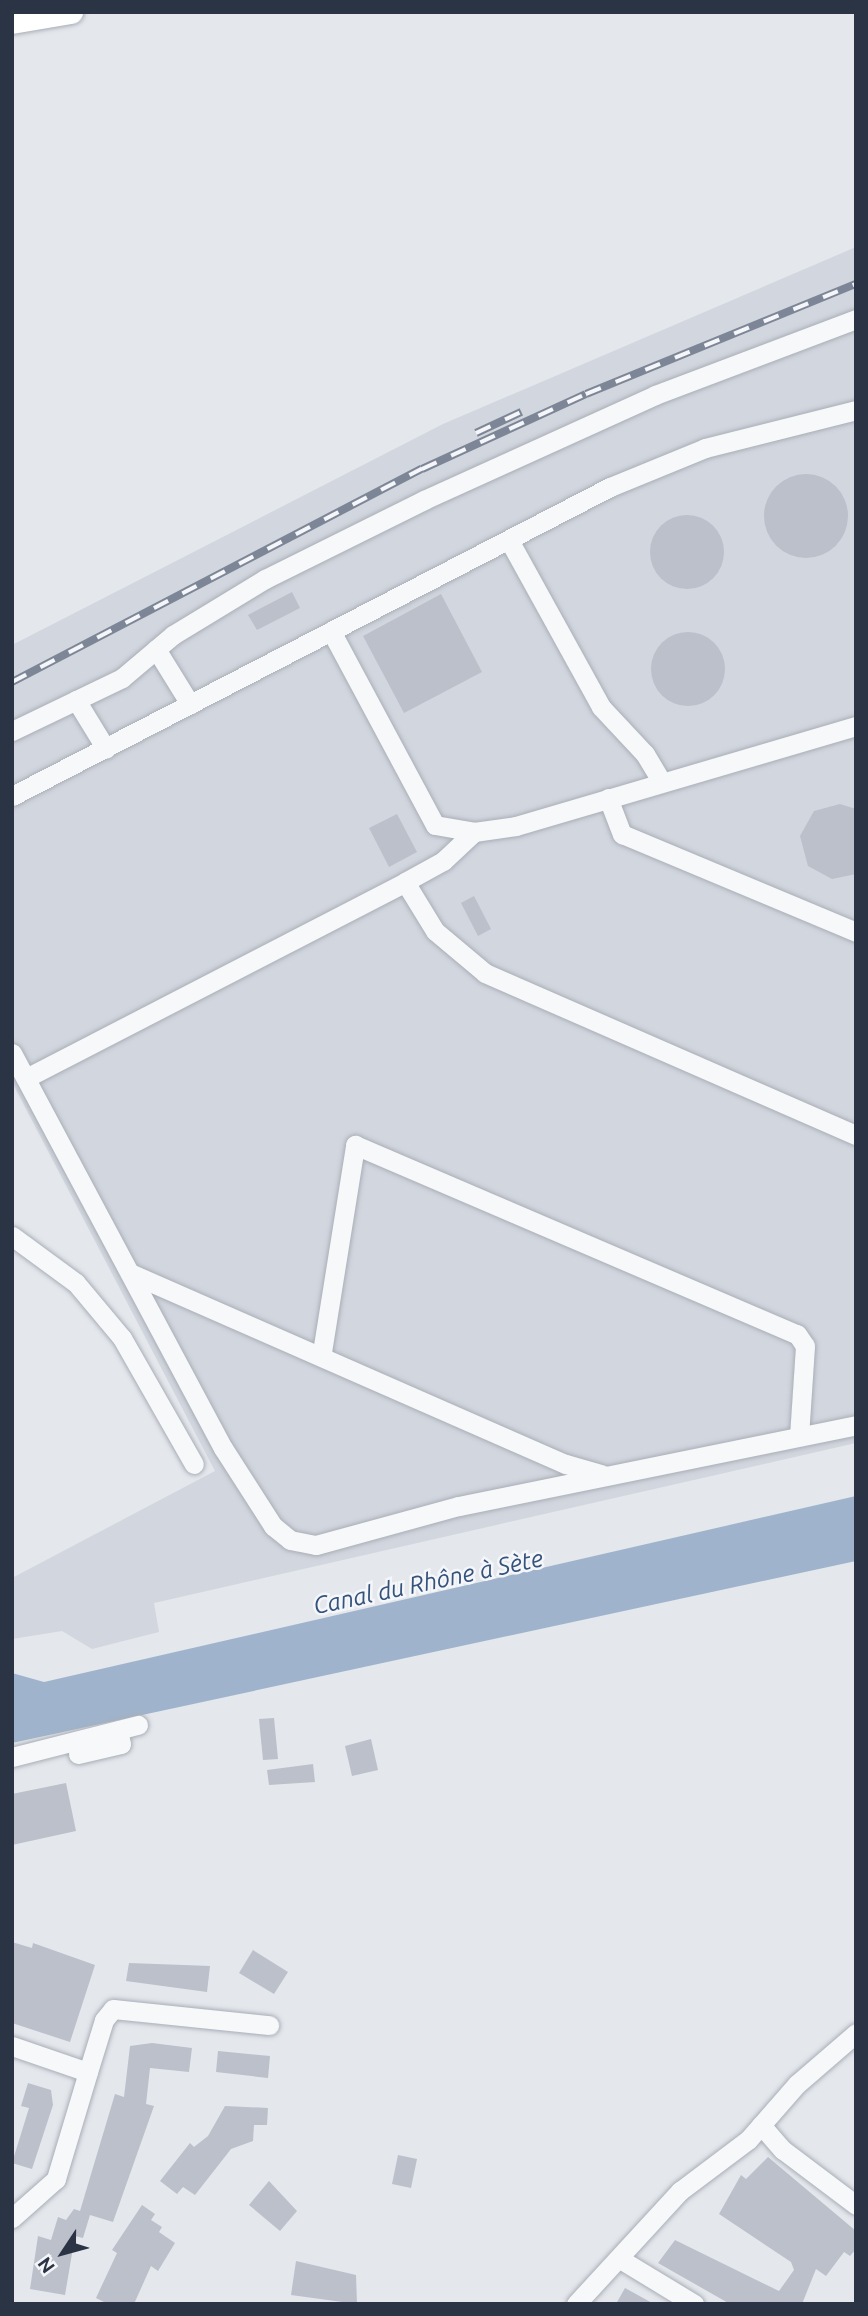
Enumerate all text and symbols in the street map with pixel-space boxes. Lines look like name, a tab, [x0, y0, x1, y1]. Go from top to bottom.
water label: Canal du Rhône à Sète	[310, 1544, 546, 1620]
north arrow	[28, 2218, 98, 2288]
text: N	[33, 2253, 59, 2278]

